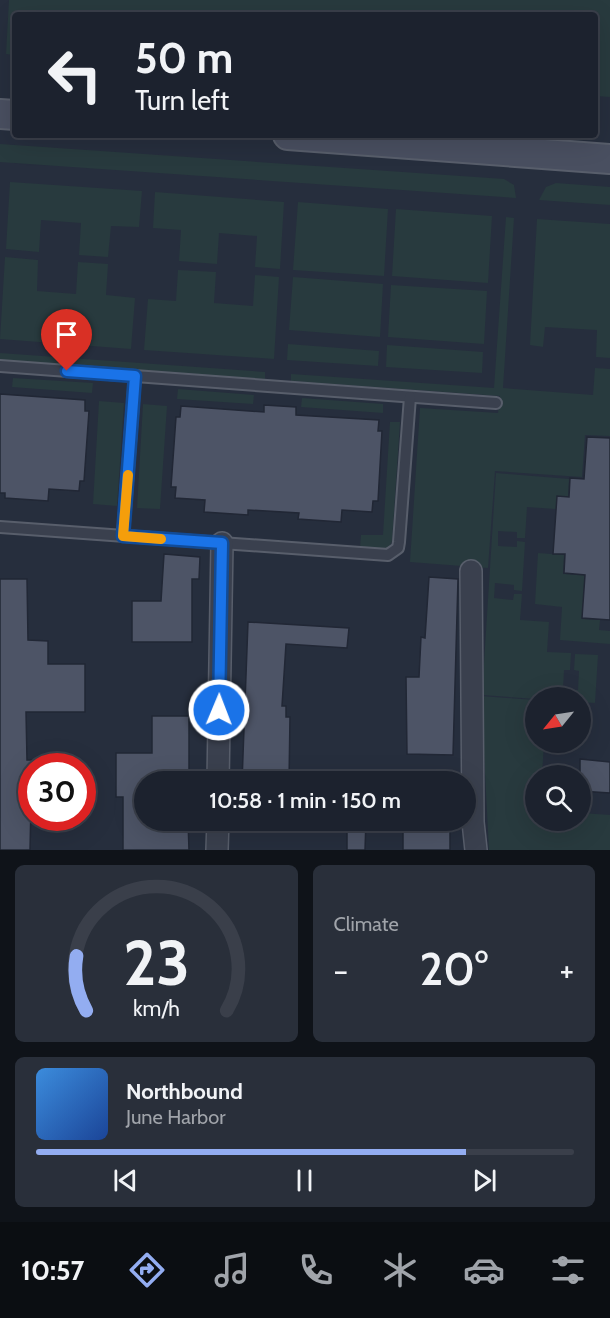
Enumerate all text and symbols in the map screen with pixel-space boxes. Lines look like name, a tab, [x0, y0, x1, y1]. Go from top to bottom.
text: 50 m	[135, 32, 233, 84]
icon: left	[36, 36, 114, 114]
text: Turn left	[135, 84, 229, 117]
pin	[41, 309, 92, 371]
icon: arrive	[50, 318, 83, 351]
position arrow	[187, 678, 251, 742]
north arrow	[525, 687, 591, 753]
map controls	[525, 687, 591, 831]
speed limit sign: 30	[18, 753, 96, 831]
button: search	[525, 765, 591, 831]
text: 10:58 · 1 min · 150 m	[209, 787, 401, 814]
text: Climate	[334, 912, 399, 936]
text: 23	[123, 925, 190, 1001]
text: 20°	[420, 942, 488, 996]
text: −	[334, 950, 348, 990]
text: +	[559, 950, 574, 990]
text: km/h	[133, 995, 180, 1021]
text: Northbound	[126, 1078, 243, 1105]
text: June Harbor	[126, 1105, 226, 1129]
icon: previous	[109, 1164, 142, 1197]
icon: pause	[288, 1164, 321, 1197]
icon: next	[468, 1164, 501, 1197]
icon: directions	[126, 1249, 168, 1291]
icon: music	[211, 1249, 253, 1291]
icon: phone	[295, 1249, 337, 1291]
icon: climate	[379, 1249, 421, 1291]
icon: car	[463, 1249, 505, 1291]
icon: filters	[547, 1249, 589, 1291]
text: 10:57	[21, 1254, 84, 1287]

